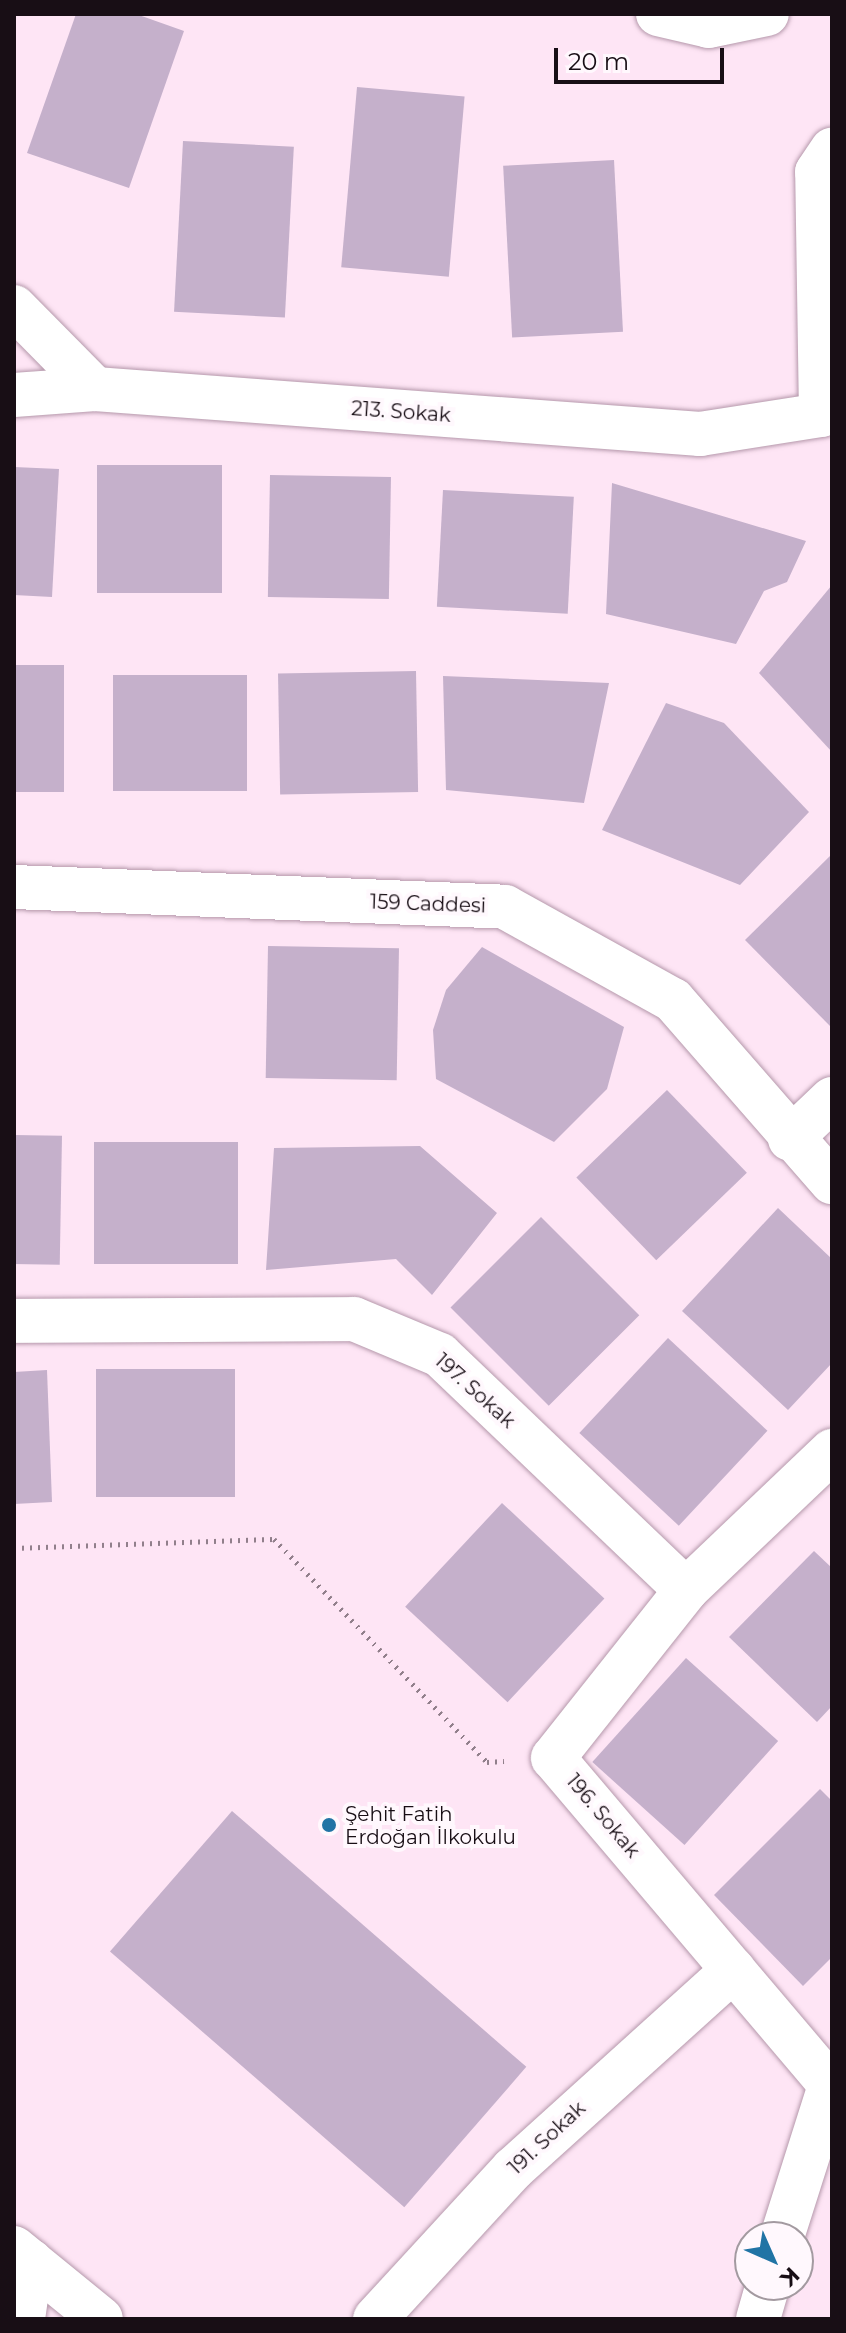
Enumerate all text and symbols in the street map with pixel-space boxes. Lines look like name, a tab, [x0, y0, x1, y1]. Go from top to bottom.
scale bar	[558, 32, 728, 82]
text: 20 m	[568, 47, 629, 76]
street label: 213. Sokak	[350, 397, 452, 427]
street label: 159 Caddesi	[370, 890, 486, 918]
street label: 197. Sokak	[430, 1349, 520, 1433]
street label: 196. Sokak	[561, 1769, 645, 1863]
place label: Şehit Fatih Erdoğan İlkokulu	[345, 1802, 516, 1849]
marker: Şehit Fatih Erdoğan İlkokulu	[320, 1816, 338, 1834]
street label: 191. Sokak	[504, 2096, 590, 2180]
north arrow	[734, 2221, 814, 2301]
text: K	[775, 2262, 805, 2292]

